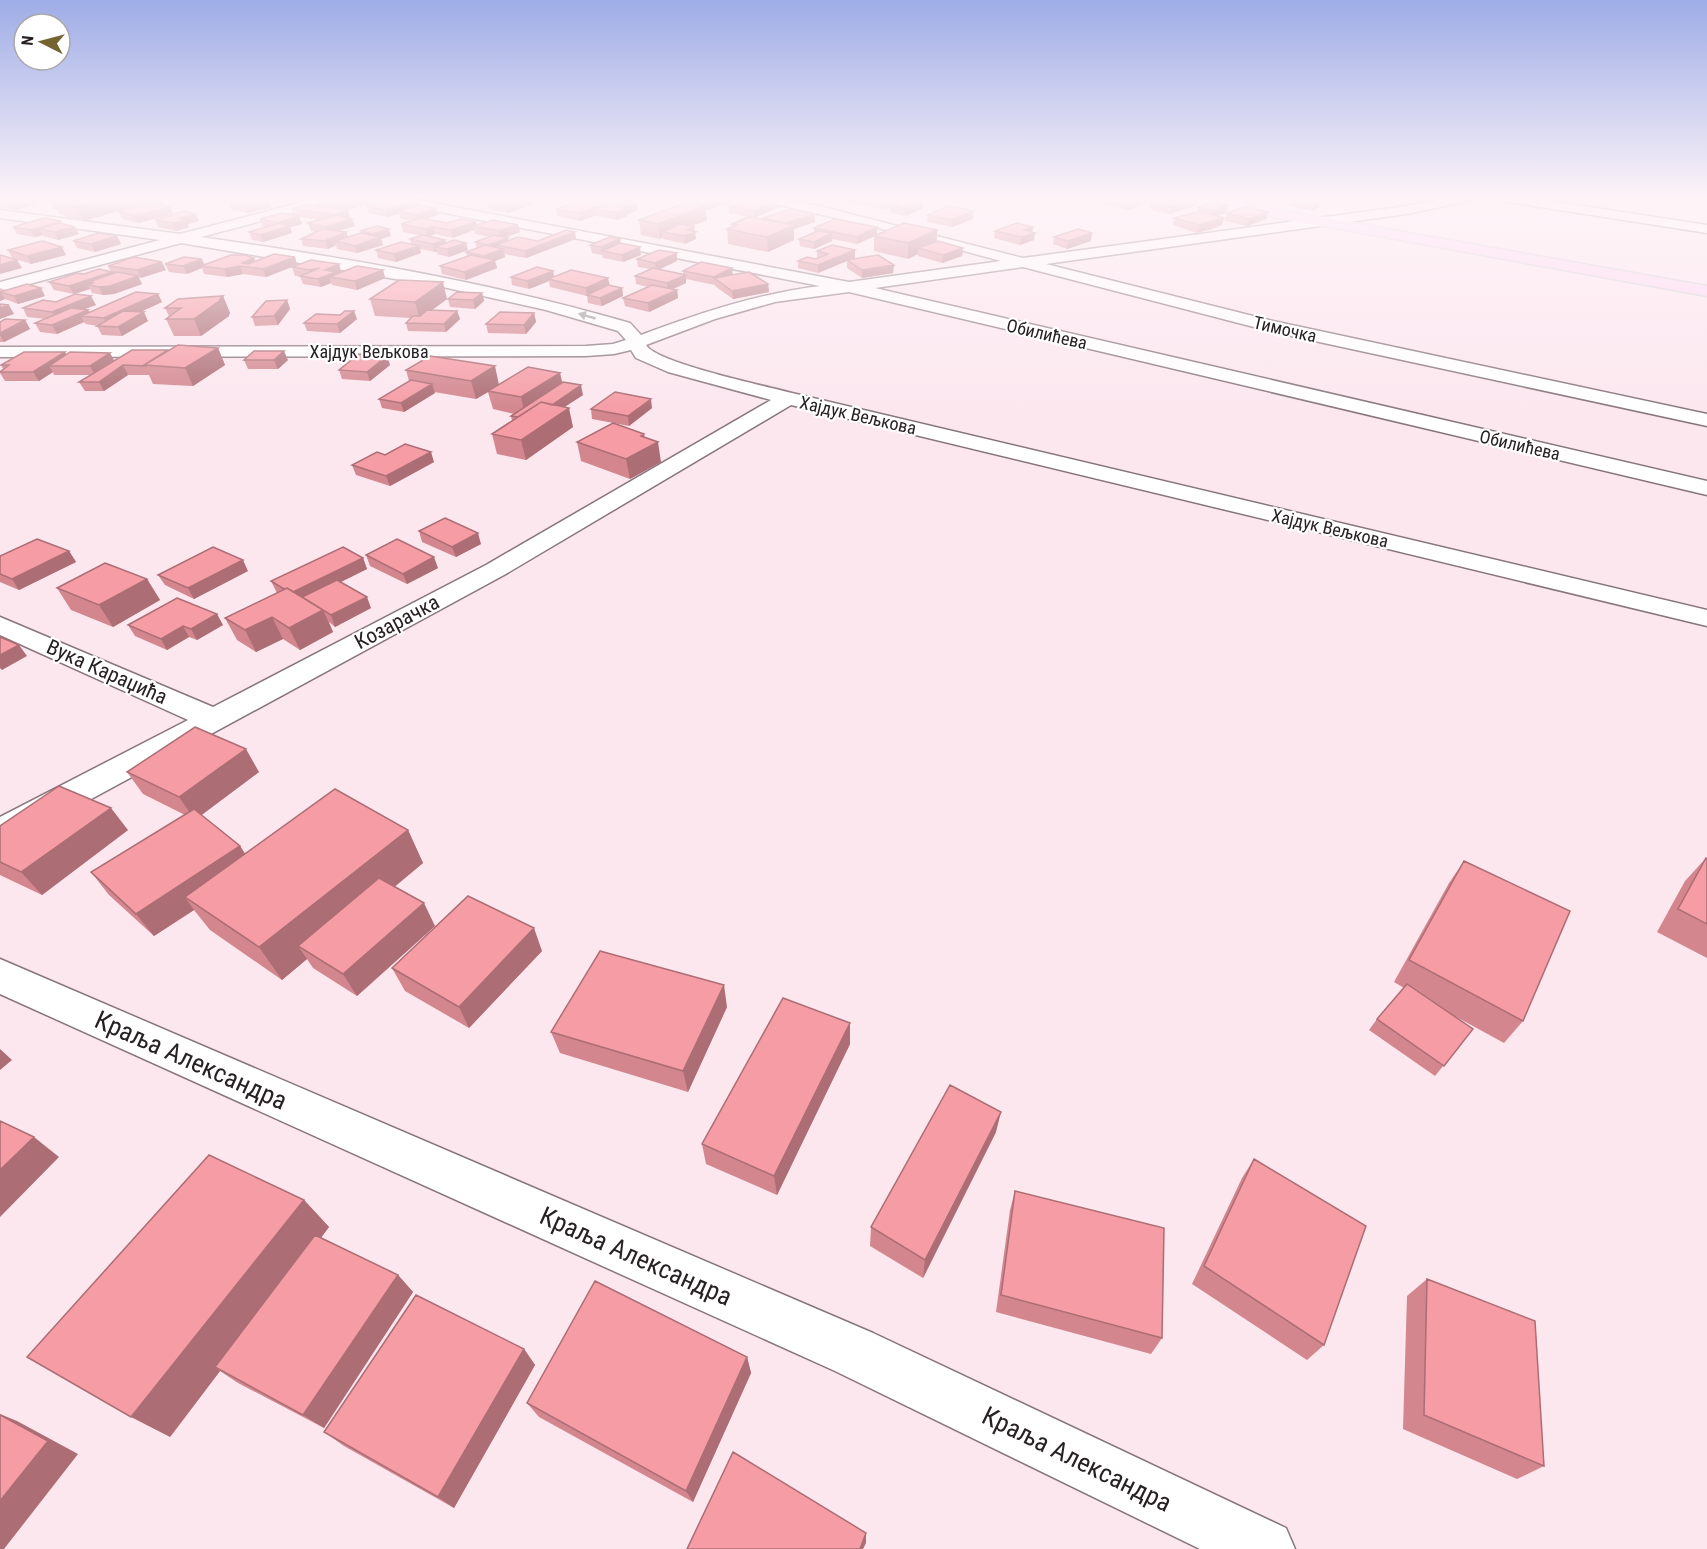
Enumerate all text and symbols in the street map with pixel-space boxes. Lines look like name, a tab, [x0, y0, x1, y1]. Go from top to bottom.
north arrow	[12, 12, 72, 72]
text: N	[18, 35, 38, 46]
one-way arrow	[578, 311, 596, 320]
street label: Тимочка	[1251, 312, 1319, 346]
street label: Обилићева	[1005, 315, 1089, 353]
street label: Хајдук Вељкова	[309, 341, 429, 362]
street label: Хајдук Вељкова	[798, 391, 918, 439]
street label: Обилићева	[1478, 426, 1562, 464]
street label: Хајдук Вељкова	[1270, 504, 1390, 552]
street label: Козарачка	[351, 590, 443, 654]
street label: Вука Караџића	[43, 635, 171, 709]
street label: Краља Александра	[90, 1004, 292, 1116]
street label: Краља Александра	[535, 1200, 737, 1312]
street label: Краља Александра	[977, 1400, 1177, 1518]

